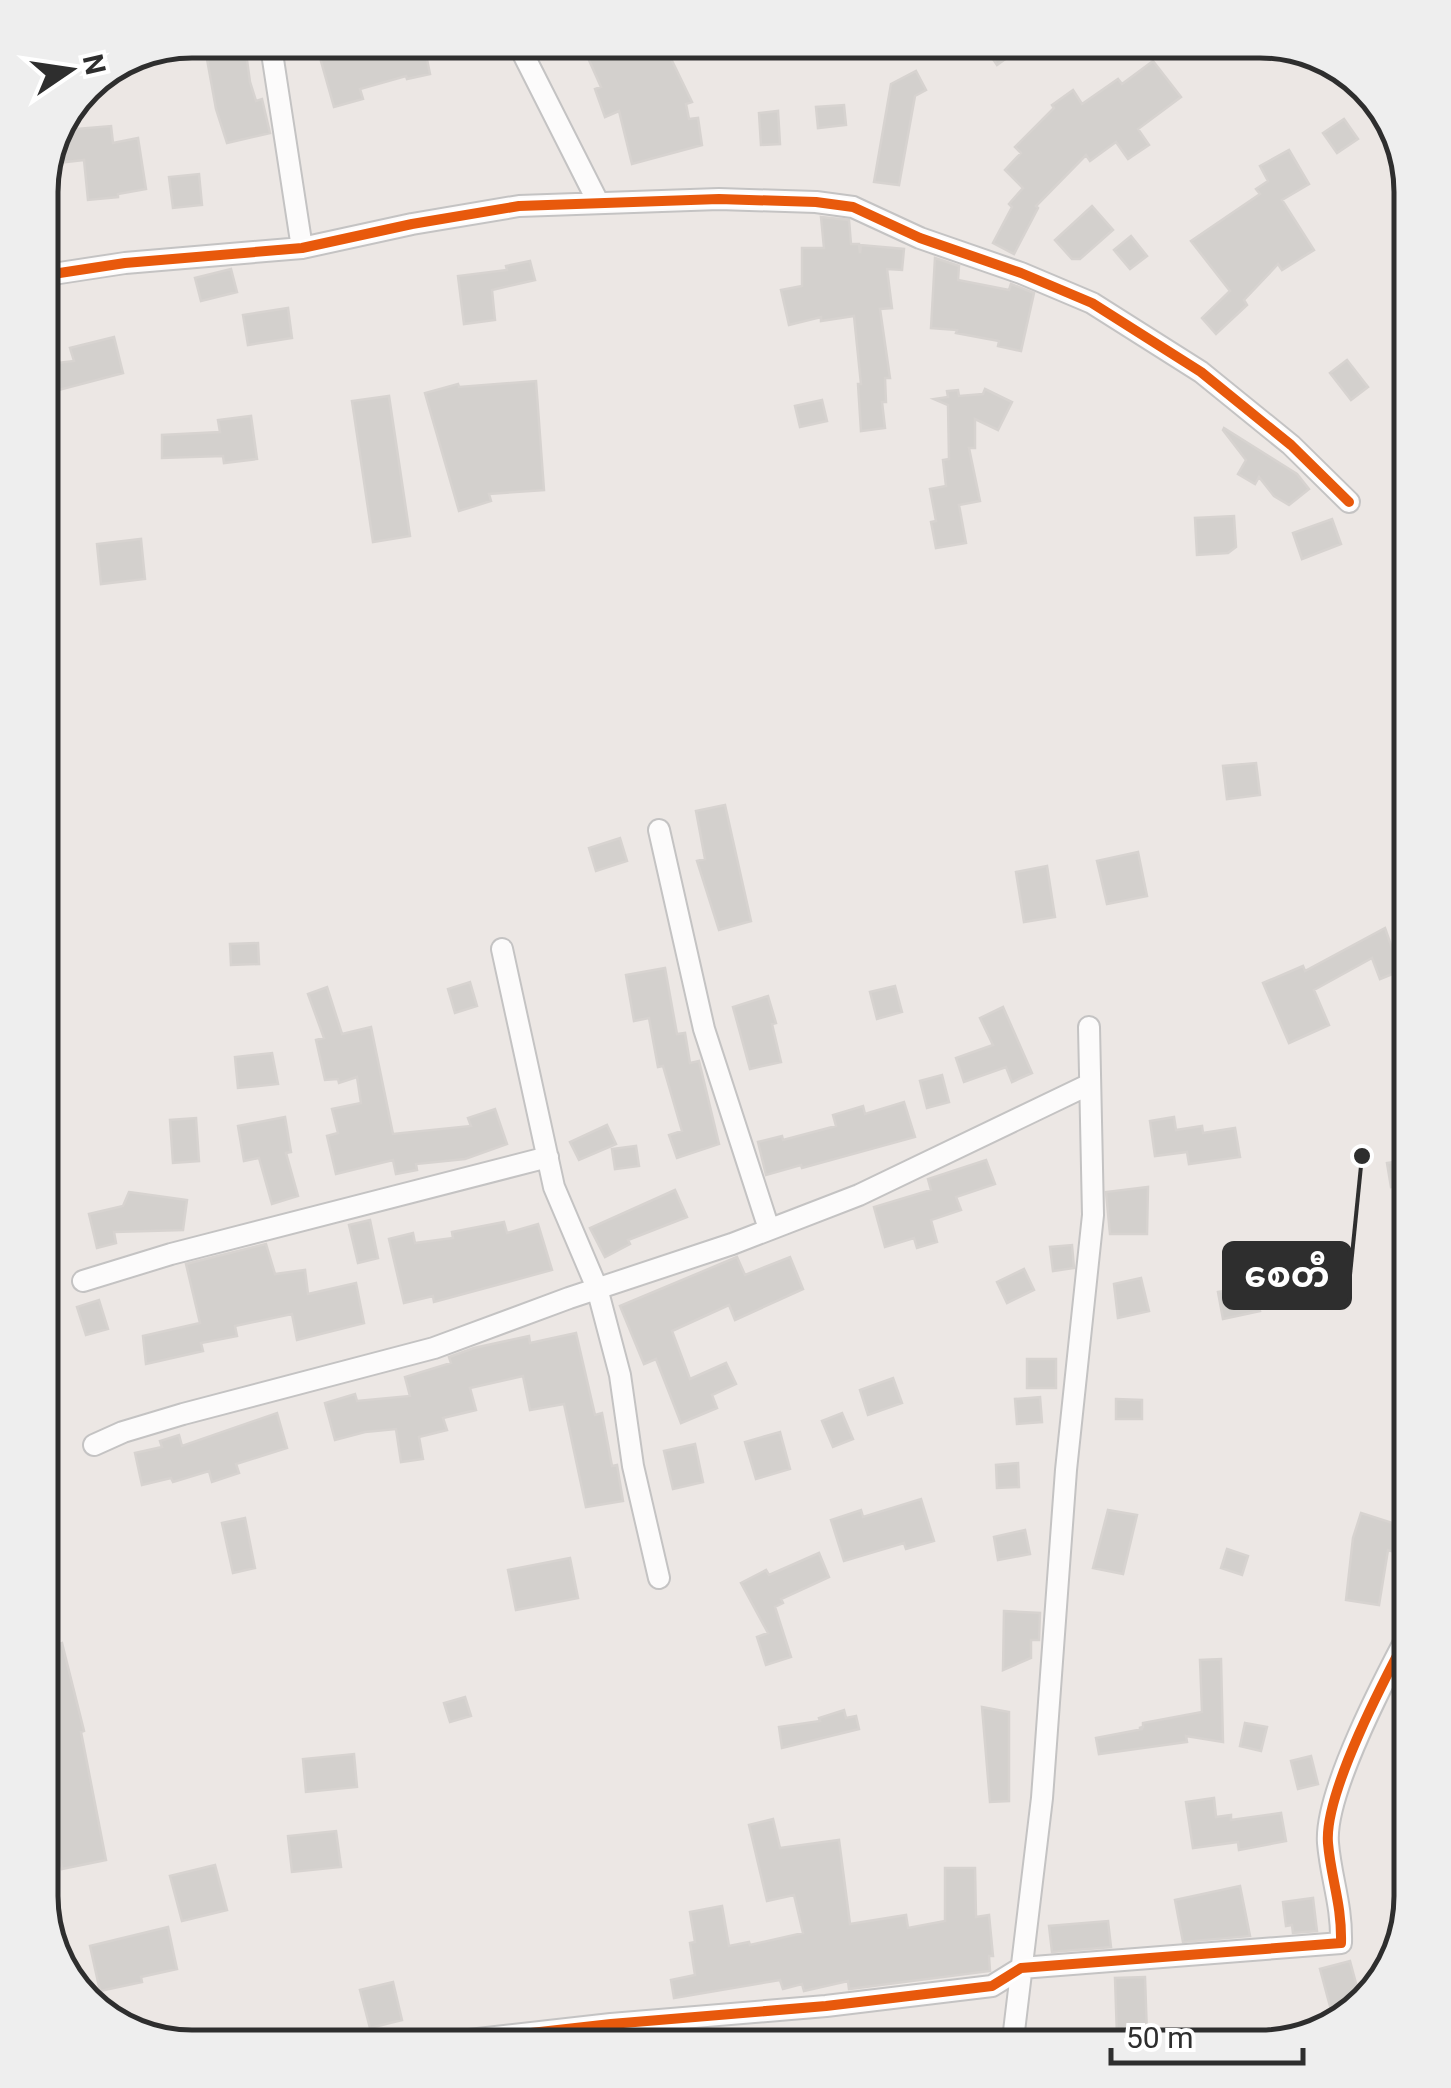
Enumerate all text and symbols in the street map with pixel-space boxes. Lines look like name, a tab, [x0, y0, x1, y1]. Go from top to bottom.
north arrow	[20, 20, 120, 120]
text: N	[76, 51, 112, 78]
callout: စေတီ	[1224, 1243, 1350, 1308]
text: စေတီ	[1244, 1251, 1330, 1296]
scale bar	[1111, 2003, 1304, 2065]
text: 50 m	[1126, 2020, 1193, 2055]

